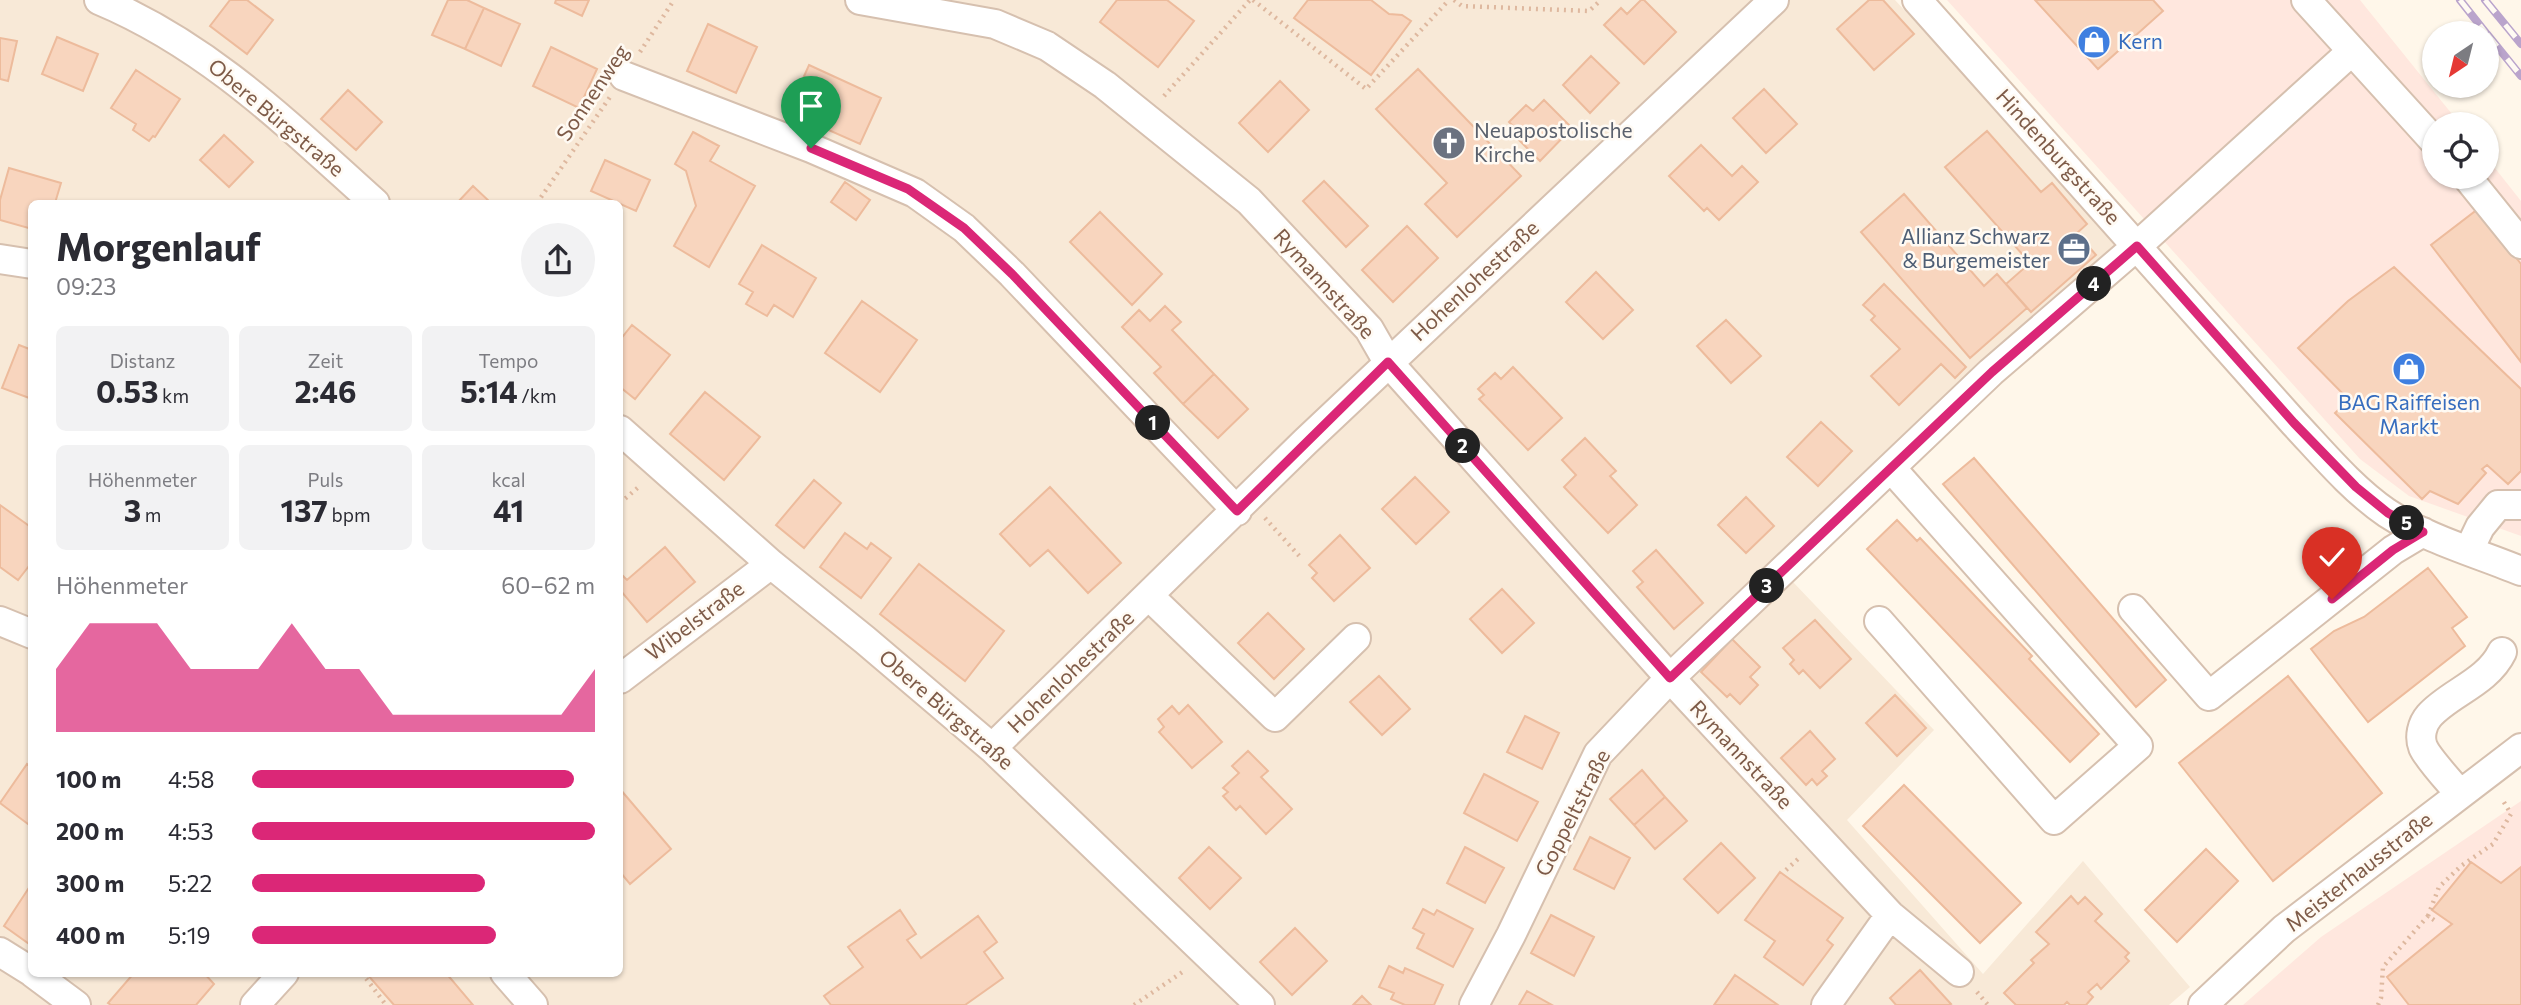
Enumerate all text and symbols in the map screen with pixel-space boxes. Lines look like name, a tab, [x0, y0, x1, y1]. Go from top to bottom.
north arrow	[2422, 21, 2499, 98]
map controls	[2422, 21, 2499, 189]
shop icon: Kern	[2075, 23, 2113, 61]
place label: Kern	[2118, 28, 2163, 53]
street label: Sonnenweg	[550, 39, 633, 145]
street label: Obere Bürgstraße	[204, 53, 350, 181]
pin	[781, 76, 841, 148]
street label: Hindenburgstraße	[1992, 83, 2126, 229]
icon: arrive	[792, 87, 830, 125]
button: locate	[2422, 112, 2499, 189]
place label: Neuapostolische Kirche	[1474, 117, 1633, 166]
church icon: Neuapostolische Kirche	[1430, 124, 1468, 162]
street label: Hohenlohestraße	[1405, 214, 1543, 345]
text: Morgenlauf	[56, 222, 261, 269]
button: share	[521, 223, 595, 297]
street label: Rymannstraße	[1269, 223, 1381, 343]
place label: Allianz Schwarz & Burgemeister	[1901, 223, 2050, 272]
office icon: Allianz Schwarz & Burgemeister	[2055, 230, 2093, 268]
pin: 4	[2076, 266, 2112, 302]
text: 09:23	[56, 272, 116, 300]
text: 4	[2088, 272, 2099, 295]
text: Distanz	[110, 349, 175, 372]
text: Zeit	[308, 349, 343, 372]
text: Tempo	[479, 349, 538, 372]
shop icon: BAG Raiffeisen Markt	[2390, 350, 2428, 388]
text: 0.53	[96, 372, 158, 409]
text: 2:46	[295, 372, 356, 409]
text: 5:14	[460, 372, 518, 409]
text: km	[158, 384, 189, 407]
text: /km	[518, 384, 557, 407]
place label: BAG Raiffeisen Markt	[2338, 389, 2480, 438]
pin: 1	[1136, 406, 1170, 440]
text: 1	[1148, 411, 1157, 434]
pin: 2	[1446, 428, 1480, 464]
text: 2	[1457, 434, 1468, 457]
text: Höhenmeter	[88, 468, 197, 491]
text: Puls	[307, 468, 344, 491]
text: kcal	[491, 468, 526, 491]
text: 3	[124, 491, 141, 528]
text: 137	[281, 491, 328, 528]
text: 41	[493, 491, 524, 528]
text: m	[141, 503, 161, 526]
text: bpm	[328, 503, 370, 526]
pin: 5	[2390, 505, 2424, 540]
text: 5	[2401, 511, 2412, 534]
pin	[2302, 527, 2362, 599]
icon: check	[2313, 538, 2351, 576]
pin: 3	[1750, 568, 1784, 604]
text: Höhenmeter	[56, 571, 188, 599]
text: 60–62 m	[501, 571, 595, 599]
text: 3	[1761, 574, 1772, 597]
street label: Wibelstraße	[640, 575, 748, 665]
street label: Hohenlohestraße	[1002, 604, 1138, 737]
street label: Obere Bürgstraße	[875, 644, 1019, 774]
street label: Rymannstraße	[1685, 695, 1799, 813]
street label: Goppeltstraße	[1529, 745, 1614, 880]
text: 100 m	[56, 765, 121, 793]
text: 4:58	[168, 765, 214, 793]
street label: Meisterhausstraße	[2280, 806, 2436, 936]
text: 200 m	[56, 817, 124, 845]
text: 4:53	[168, 817, 214, 845]
text: 300 m	[56, 869, 124, 897]
text: 5:22	[168, 869, 212, 897]
text: 400 m	[56, 921, 125, 949]
text: 5:19	[168, 921, 210, 949]

